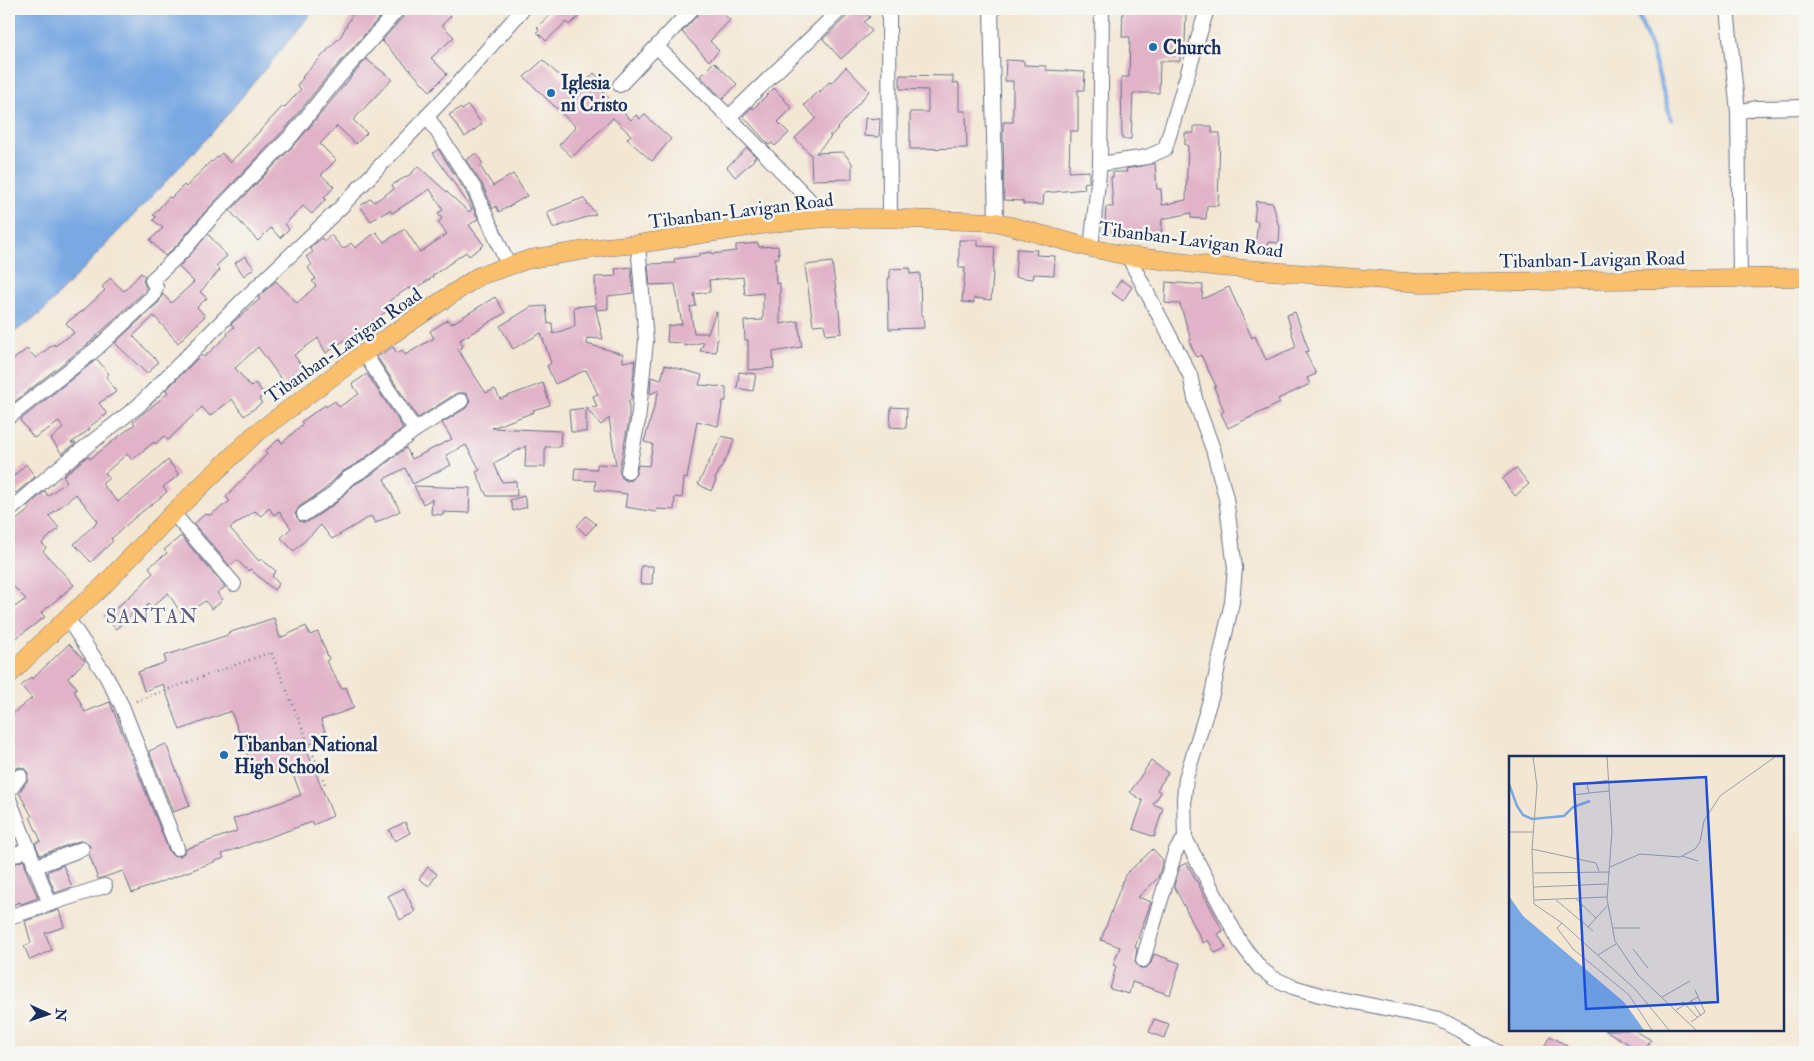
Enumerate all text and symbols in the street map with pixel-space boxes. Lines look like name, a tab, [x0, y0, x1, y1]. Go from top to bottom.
place label: Church	[1163, 36, 1221, 60]
marker: Church	[1147, 41, 1159, 53]
place label: Iglesia ni Cristo	[560, 71, 627, 117]
marker: Iglesia ni Cristo	[545, 87, 557, 99]
street label: Tibanban-Lavigan Road	[647, 188, 835, 234]
street label: Tibanban-Lavigan Road	[1097, 217, 1285, 263]
street label: Tibanban-Lavigan Road	[1499, 246, 1686, 274]
street label: Tibanban-Lavigan Road	[261, 282, 427, 409]
district label: SANTAN	[106, 604, 198, 629]
place label: Tibanban National High School	[233, 733, 378, 780]
marker: Tibanban National High School	[218, 749, 230, 761]
inset map	[1509, 756, 1784, 1031]
north arrow	[22, 988, 72, 1038]
text: N	[52, 1007, 69, 1022]

